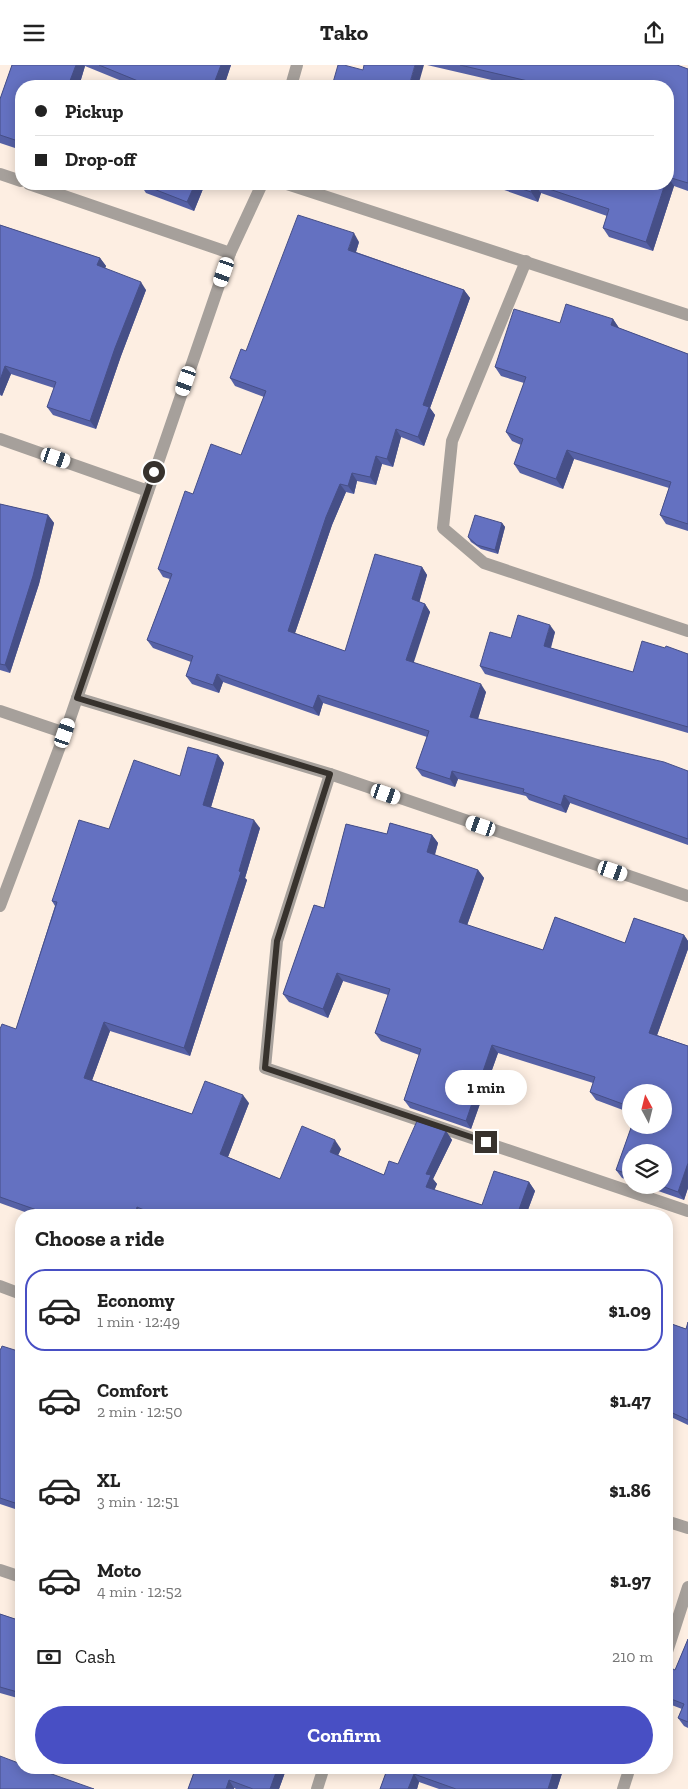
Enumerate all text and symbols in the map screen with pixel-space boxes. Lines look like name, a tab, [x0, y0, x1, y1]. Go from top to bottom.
icon: menu	[20, 19, 48, 47]
text: Tako	[320, 19, 368, 46]
icon: share	[640, 19, 668, 47]
text: Pickup	[65, 100, 123, 123]
text: Drop-off	[65, 148, 136, 171]
car	[212, 255, 235, 289]
car	[174, 364, 197, 398]
car	[39, 446, 72, 470]
route start	[143, 461, 165, 483]
car	[53, 716, 76, 750]
car	[369, 782, 402, 806]
car	[464, 814, 497, 838]
car	[596, 859, 629, 883]
callout: 1 min	[445, 1069, 527, 1105]
text: 1 min	[467, 1078, 505, 1097]
north arrow	[622, 1084, 672, 1134]
map controls	[622, 1084, 672, 1194]
route end	[475, 1131, 497, 1153]
button: layers	[622, 1144, 672, 1194]
text: Choose a ride	[35, 1225, 165, 1252]
icon: car	[37, 1288, 82, 1333]
text: Economy	[97, 1289, 175, 1312]
text: $1.09	[609, 1299, 651, 1322]
text: 1 min · 12:49	[97, 1312, 180, 1331]
icon: car	[37, 1378, 82, 1423]
text: Comfort	[97, 1379, 168, 1402]
text: $1.47	[610, 1389, 651, 1412]
text: 2 min · 12:50	[97, 1402, 183, 1421]
icon: car	[37, 1468, 82, 1513]
text: XL	[97, 1469, 120, 1492]
text: $1.86	[609, 1479, 651, 1502]
text: 3 min · 12:51	[97, 1492, 179, 1511]
icon: car	[37, 1558, 82, 1603]
text: Moto	[97, 1559, 141, 1582]
text: $1.97	[610, 1569, 651, 1592]
text: 4 min · 12:52	[97, 1582, 182, 1601]
icon: cash	[35, 1643, 63, 1671]
text: Cash	[75, 1645, 115, 1668]
text: 210 m	[612, 1647, 653, 1666]
button: Confirm	[35, 1706, 653, 1764]

